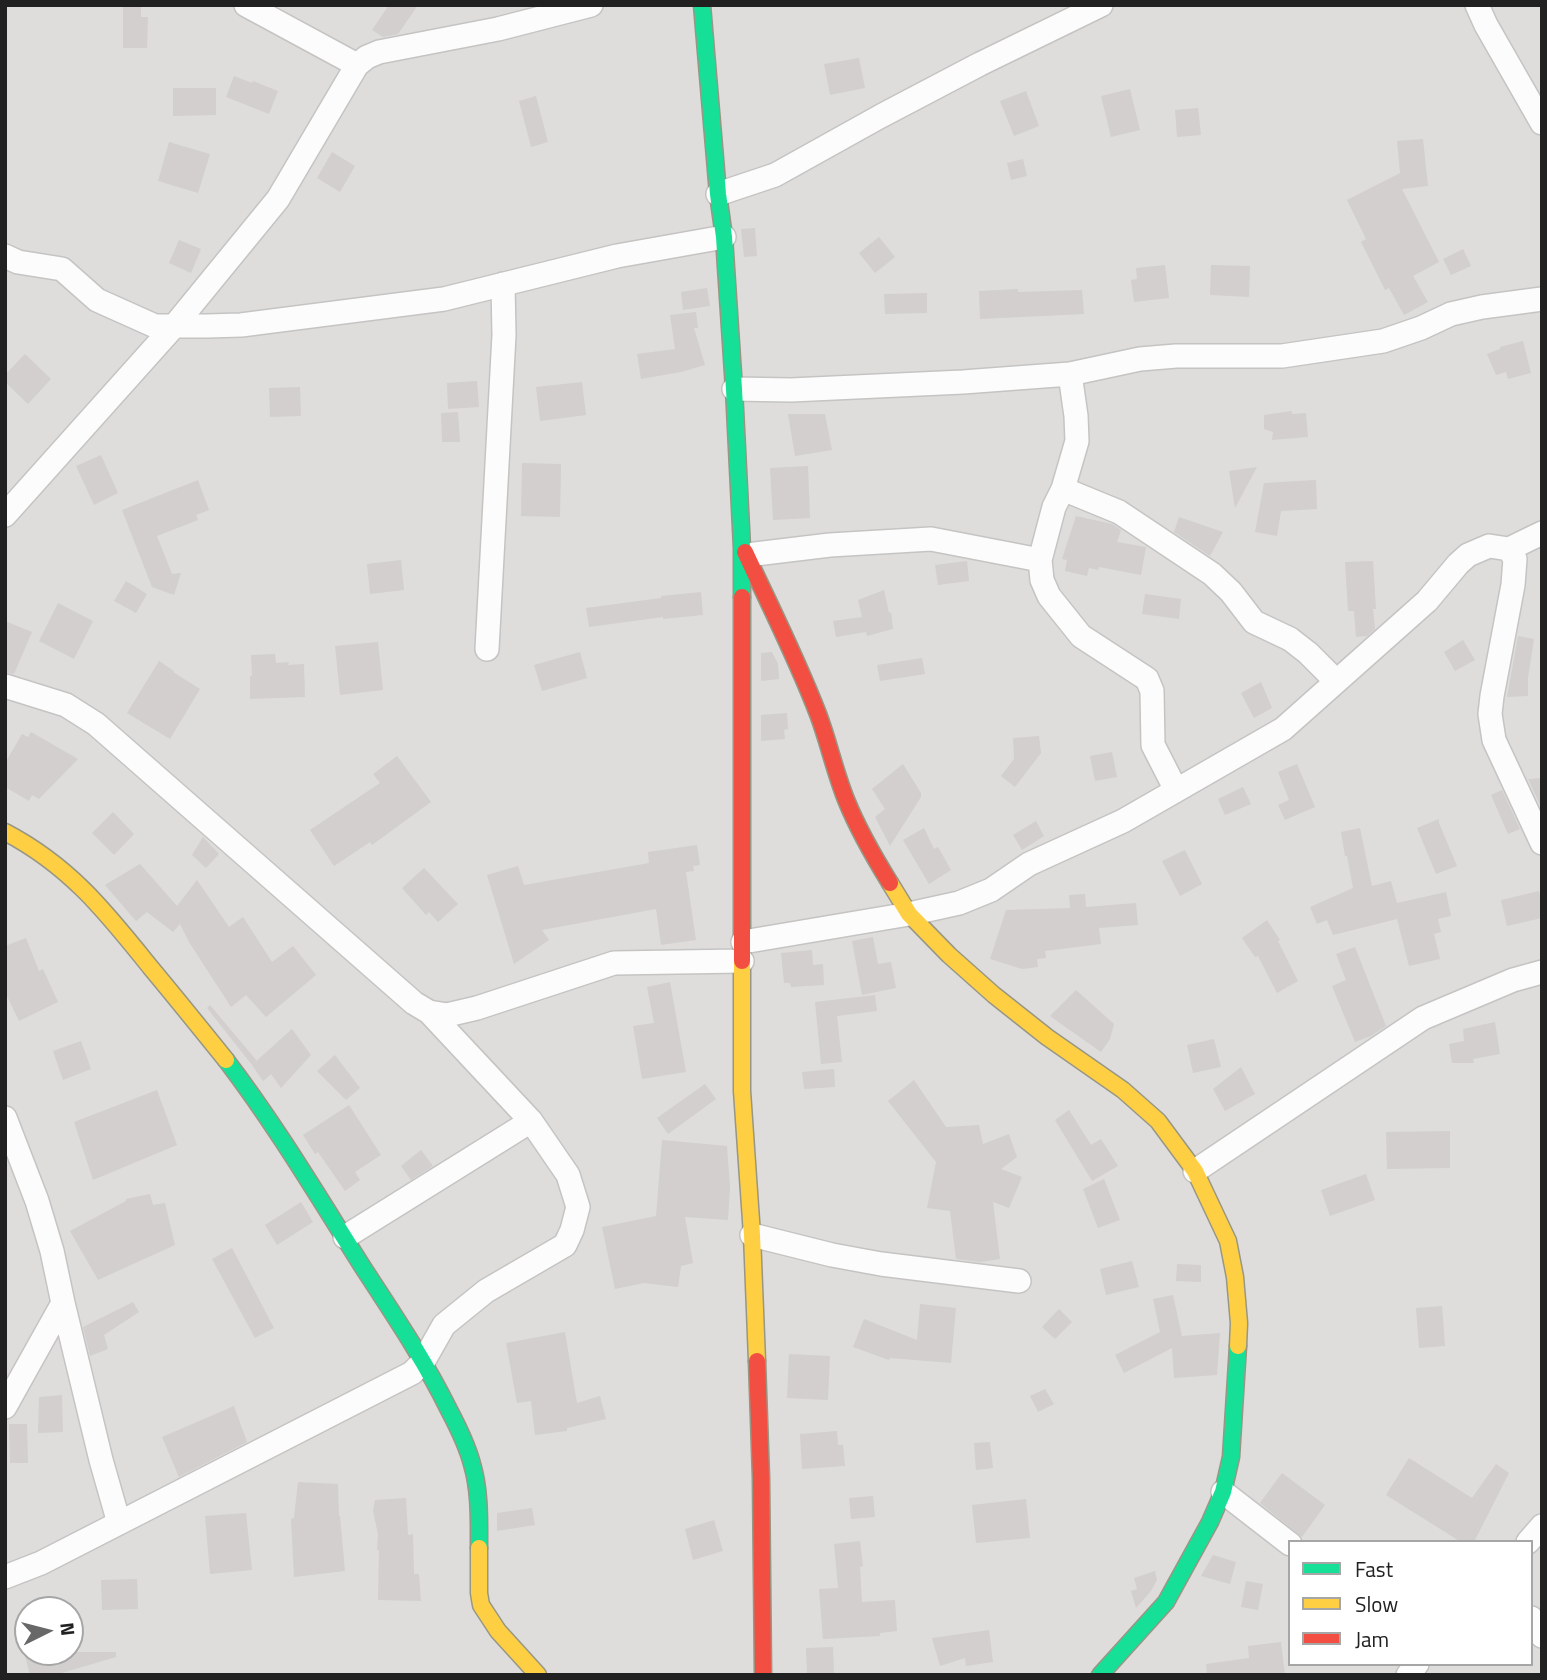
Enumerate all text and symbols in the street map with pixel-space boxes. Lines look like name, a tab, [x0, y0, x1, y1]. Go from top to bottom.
legend	[1288, 1540, 1533, 1666]
text: Fast	[1355, 1553, 1393, 1585]
text: Slow	[1355, 1588, 1398, 1620]
north arrow	[14, 1596, 84, 1666]
text: N	[53, 1621, 84, 1637]
text: Jam	[1355, 1623, 1389, 1655]

